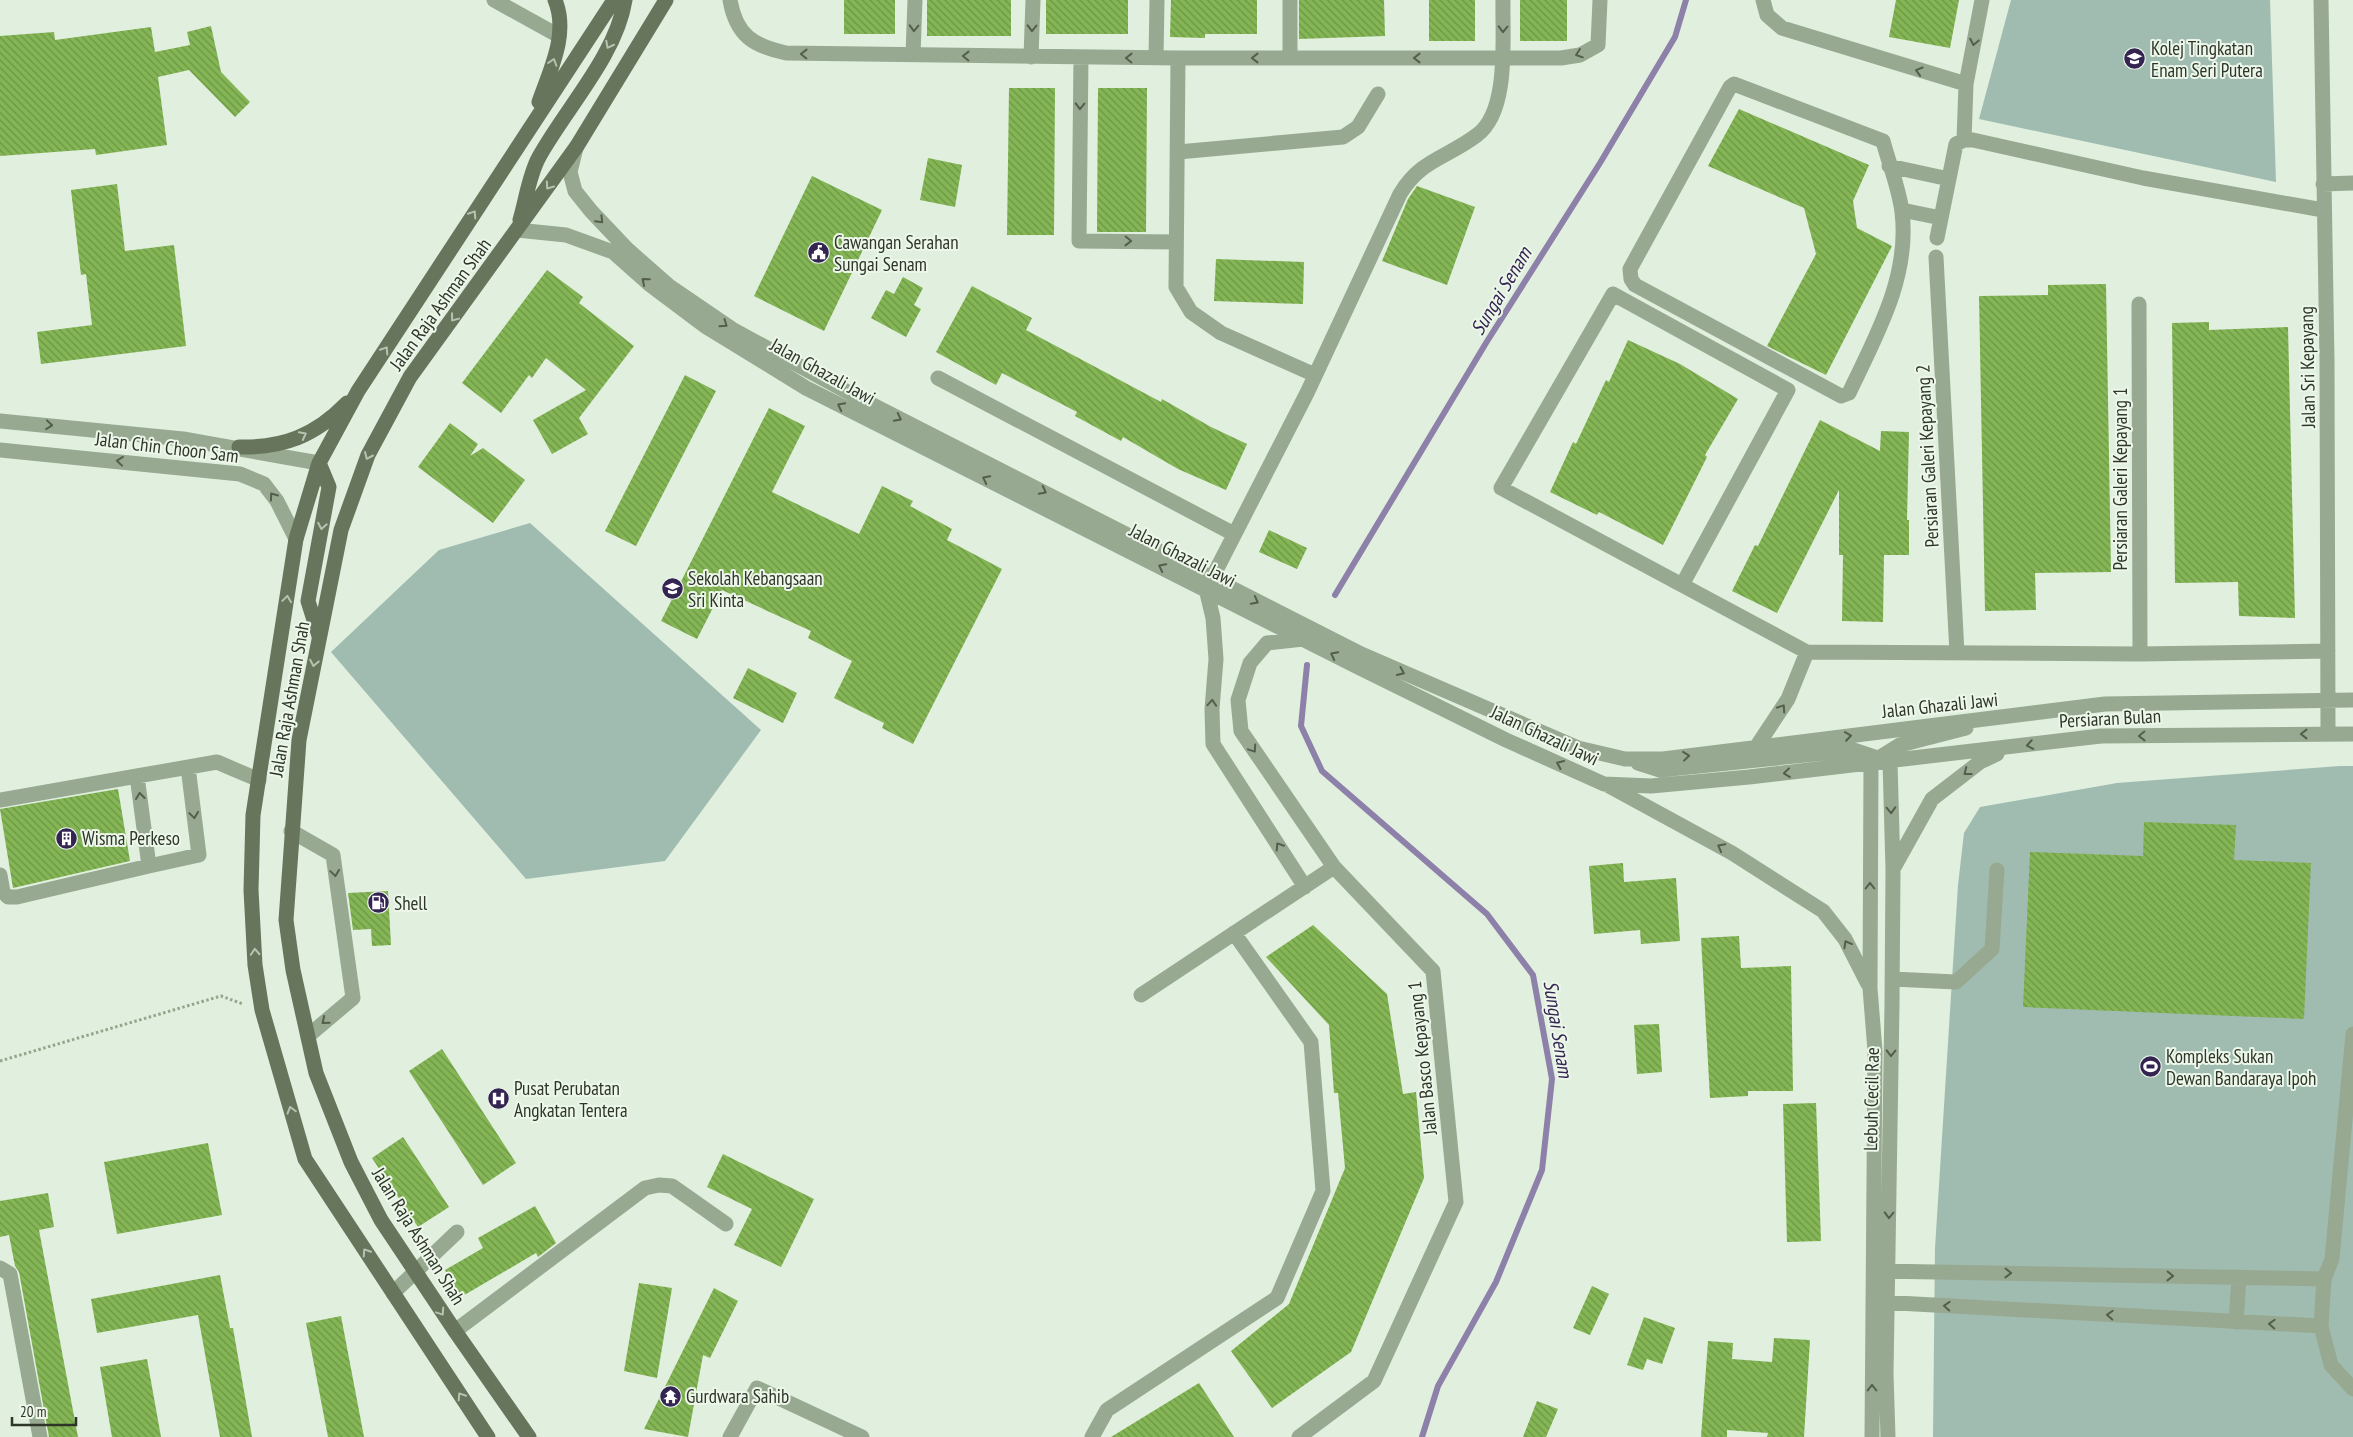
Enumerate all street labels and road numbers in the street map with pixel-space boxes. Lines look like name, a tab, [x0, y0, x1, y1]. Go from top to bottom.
street label: Jalan Raja Ashman Shah	[384, 233, 496, 375]
street label: Jalan Sri Kepayang	[2294, 306, 2320, 429]
street label: Jalan Ghazali Jawi	[765, 332, 880, 410]
street label: Persiaran Galeri Kepayang 2	[1910, 364, 1944, 548]
street label: Persiaran Galeri Kepayang 1	[2108, 387, 2132, 571]
street label: Jalan Chin Choon Sam	[93, 426, 240, 468]
street label: Jalan Ghazali Jawi	[1125, 517, 1240, 592]
street label: Jalan Raja Ashman Shah	[263, 620, 314, 779]
street label: Jalan Ghazali Jawi	[1880, 687, 1999, 723]
street label: Jalan Ghazali Jawi	[1486, 699, 1603, 770]
street label: Persiaran Bulan	[2058, 703, 2162, 733]
street label: Jalan Basco Kepayang 1	[1402, 980, 1442, 1137]
street label: Lebuh Cecil Rae	[1858, 1047, 1884, 1151]
street label: Jalan Raja Ashman Shah	[367, 1162, 471, 1309]

